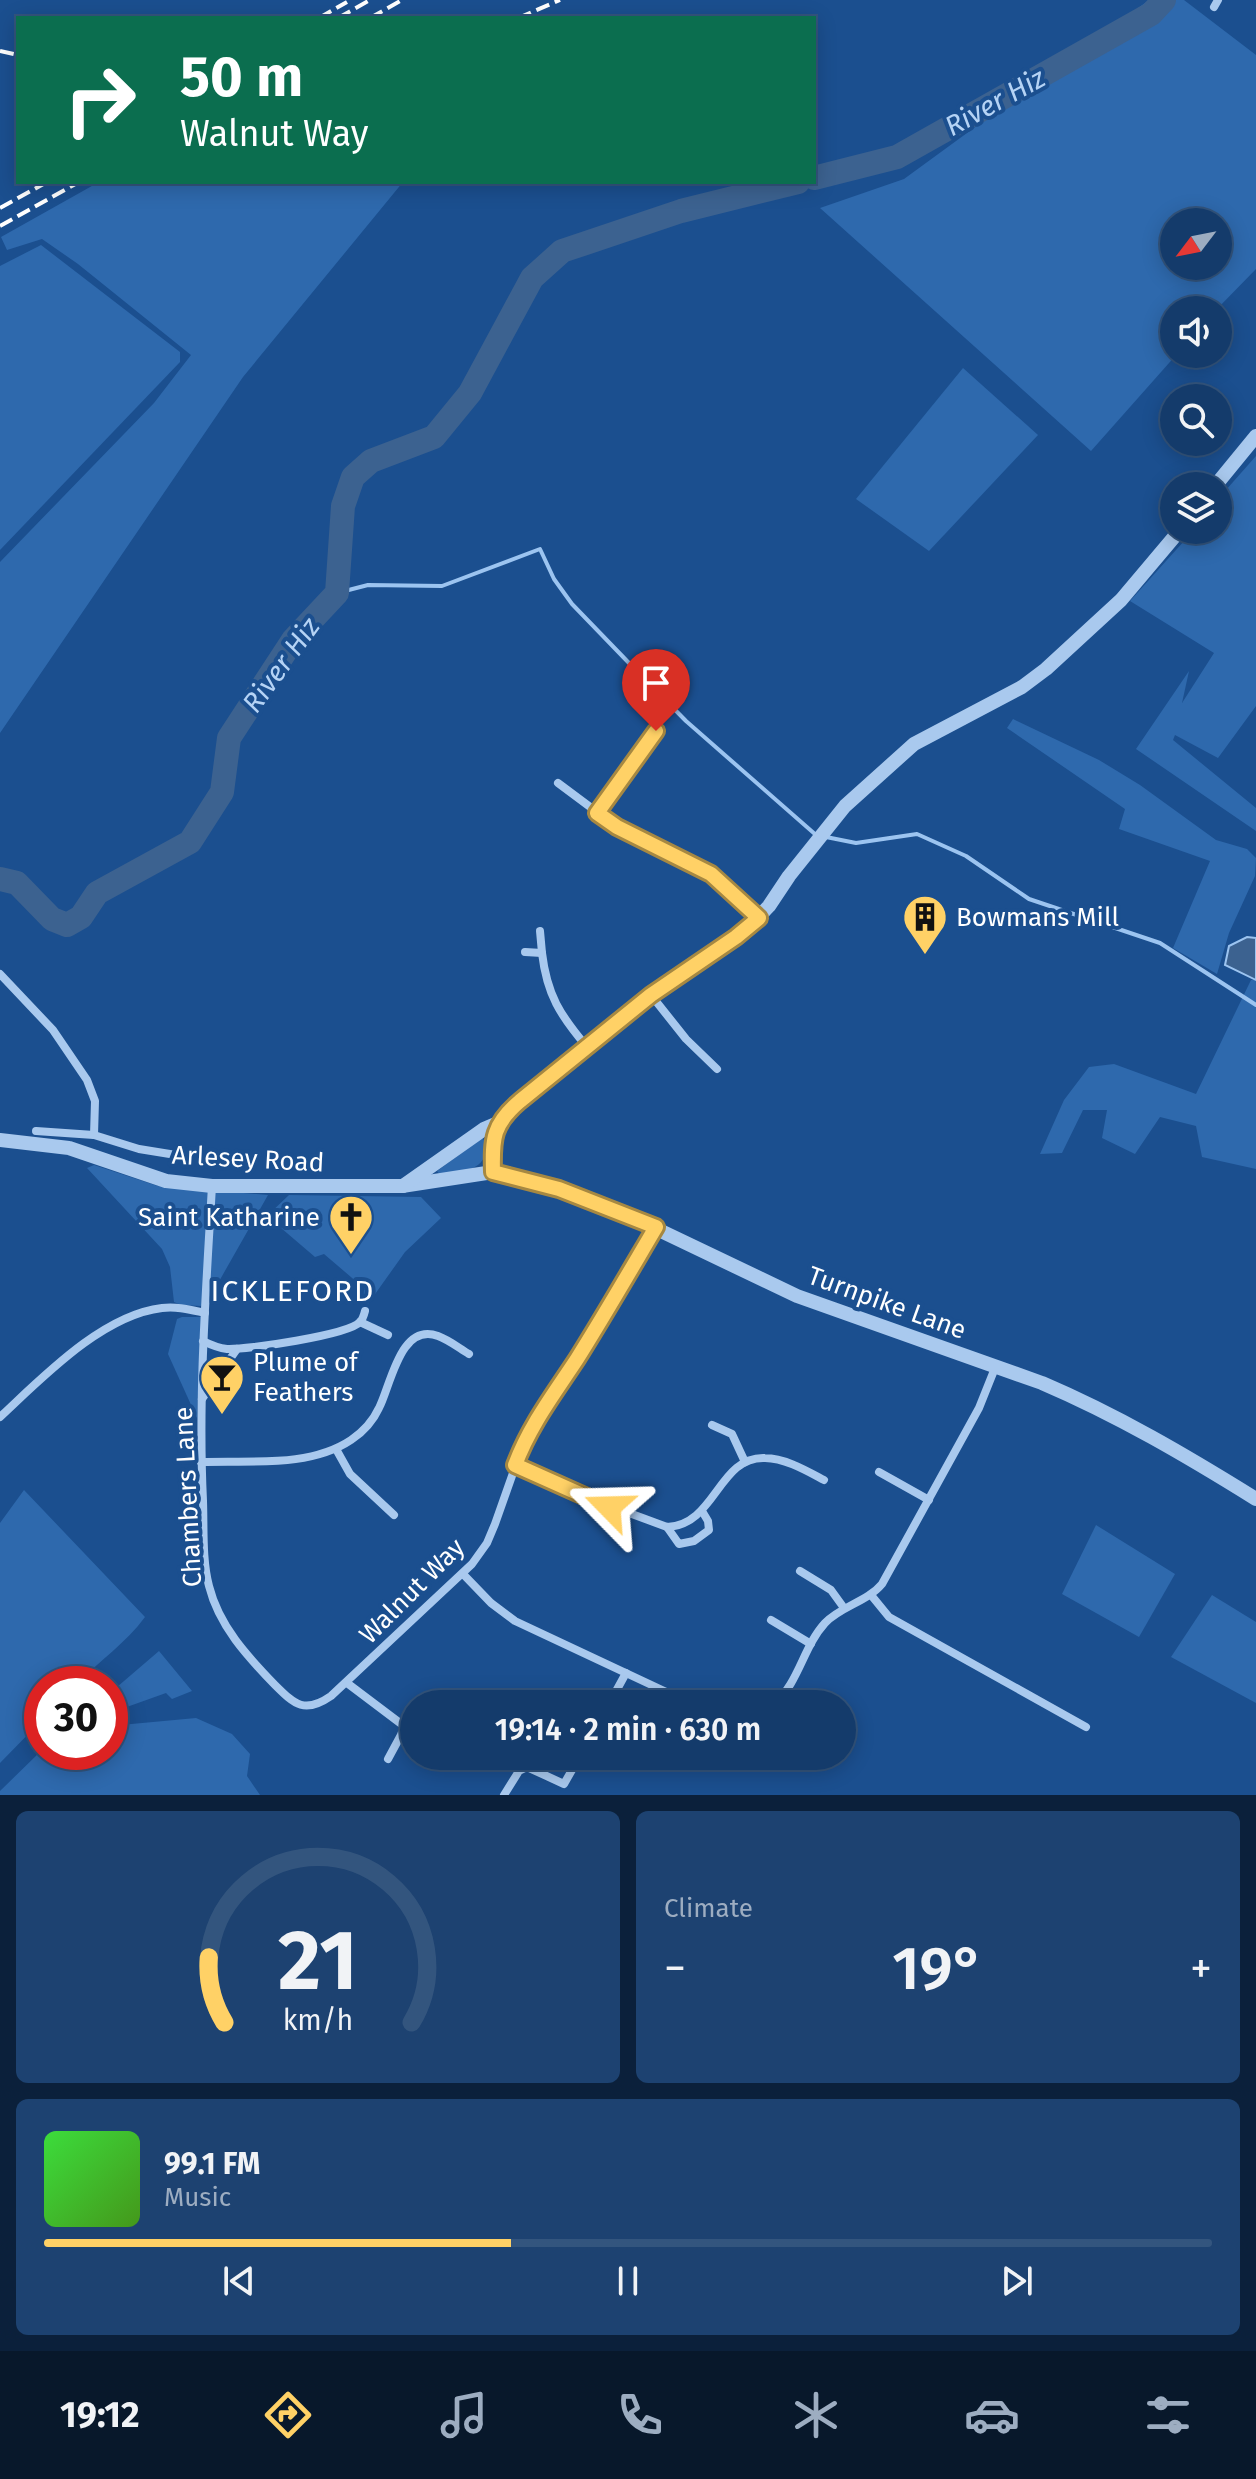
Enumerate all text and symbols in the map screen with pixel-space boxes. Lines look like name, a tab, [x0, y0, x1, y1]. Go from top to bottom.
text: 50 m	[180, 44, 303, 111]
icon: right	[48, 48, 152, 152]
water label: River Hiz	[939, 61, 1052, 143]
text: Walnut Way	[180, 112, 368, 156]
north arrow	[1160, 208, 1232, 280]
map controls	[1160, 208, 1232, 544]
button: sound	[1160, 296, 1232, 368]
button: search	[1160, 384, 1232, 456]
button: layers	[1160, 472, 1232, 544]
water label: River Hiz	[236, 610, 327, 719]
pin	[622, 649, 690, 731]
icon: arrive	[634, 661, 678, 705]
building icon: Bowmans Mill	[901, 893, 949, 956]
place label: Bowmans Mill	[956, 902, 1120, 933]
street label: Arlesey Road	[171, 1140, 325, 1178]
church icon: Saint Katharine	[327, 1193, 375, 1256]
place label: Saint Katharine	[138, 1202, 320, 1233]
street label: Turnpike Lane	[804, 1260, 970, 1346]
district label: ICKLEFORD	[211, 1273, 375, 1309]
place label: Plume of Feathers	[253, 1347, 360, 1408]
bar icon: Plume of Feathers	[198, 1353, 246, 1416]
street label: Chambers Lane	[168, 1406, 208, 1588]
position arrow	[567, 1465, 651, 1549]
street label: Walnut Way	[353, 1532, 471, 1650]
speed limit sign: 30	[24, 1666, 128, 1770]
text: 19:14 · 2 min · 630 m	[495, 1712, 761, 1748]
text: Climate	[664, 1893, 753, 1924]
text: 21	[278, 1911, 358, 2011]
text: 19°	[892, 1933, 984, 2005]
text: −	[664, 1942, 686, 1995]
text: +	[1190, 1942, 1212, 1995]
text: km/h	[283, 2003, 353, 2038]
text: 99.1 FM	[164, 2146, 260, 2182]
text: Music	[164, 2182, 231, 2213]
icon: previous	[217, 2259, 261, 2303]
icon: pause	[606, 2259, 650, 2303]
icon: next	[995, 2259, 1039, 2303]
icon: directions	[260, 2387, 316, 2443]
icon: music	[436, 2387, 492, 2443]
icon: phone	[612, 2387, 668, 2443]
icon: climate	[788, 2387, 844, 2443]
icon: car	[964, 2387, 1020, 2443]
icon: filters	[1140, 2387, 1196, 2443]
text: 19:12	[60, 2393, 140, 2437]

